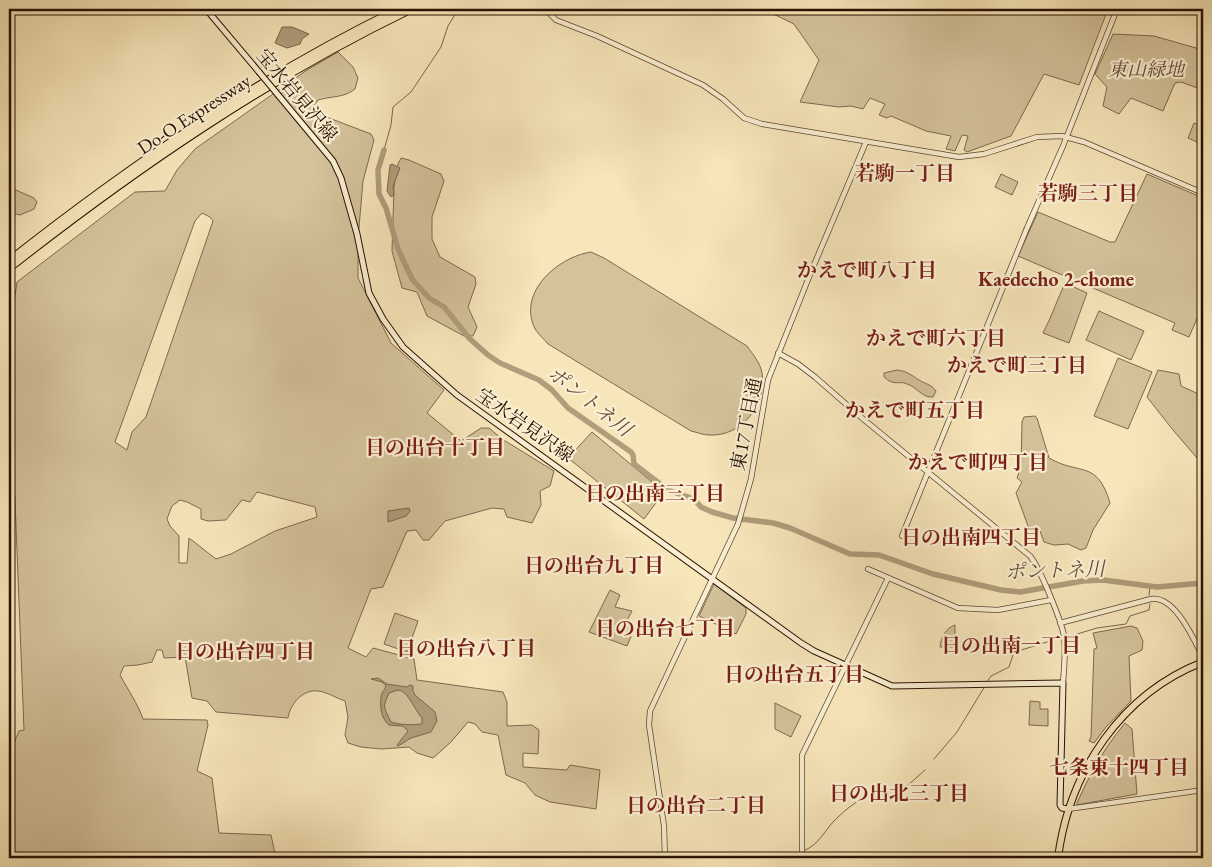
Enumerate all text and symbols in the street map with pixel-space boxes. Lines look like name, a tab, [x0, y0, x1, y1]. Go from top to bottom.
street label: 宝水岩見沢線	[251, 43, 343, 147]
park label: 東山緑地	[1108, 57, 1186, 82]
street label: Do-O Expressway	[132, 68, 256, 160]
district label: 若駒一丁目	[855, 160, 955, 186]
district label: 若駒三丁目	[1038, 180, 1138, 206]
district label: かえで町八丁目	[797, 257, 937, 283]
district label: Kaedecho 2-chome	[978, 266, 1134, 292]
district label: かえで町六丁目	[866, 325, 1006, 351]
district label: かえで町三丁目	[947, 352, 1087, 378]
water label: ポントネ川	[543, 360, 639, 443]
street label: 東17丁目通	[725, 375, 767, 473]
street label: 宝水岩見沢線	[471, 382, 579, 468]
district label: かえで町五丁目	[845, 397, 985, 423]
district label: 日の出台十丁目	[365, 434, 505, 460]
district label: かえで町四丁目	[908, 449, 1048, 475]
district label: 日の出南三丁目	[585, 480, 725, 506]
district label: 日の出南四丁目	[901, 524, 1041, 550]
district label: 日の出台九丁目	[524, 552, 664, 578]
water label: ポントネ川	[1005, 555, 1107, 585]
district label: 日の出台七丁目	[595, 615, 735, 641]
district label: 日の出南一丁目	[941, 632, 1081, 658]
district label: 日の出台八丁目	[396, 635, 536, 661]
district label: 日の出台四丁目	[175, 638, 315, 664]
district label: 日の出台五丁目	[724, 661, 864, 687]
district label: 七条東十四丁目	[1049, 754, 1189, 780]
district label: 日の出北三丁目	[829, 780, 969, 806]
district label: 日の出台二丁目	[626, 792, 766, 818]

